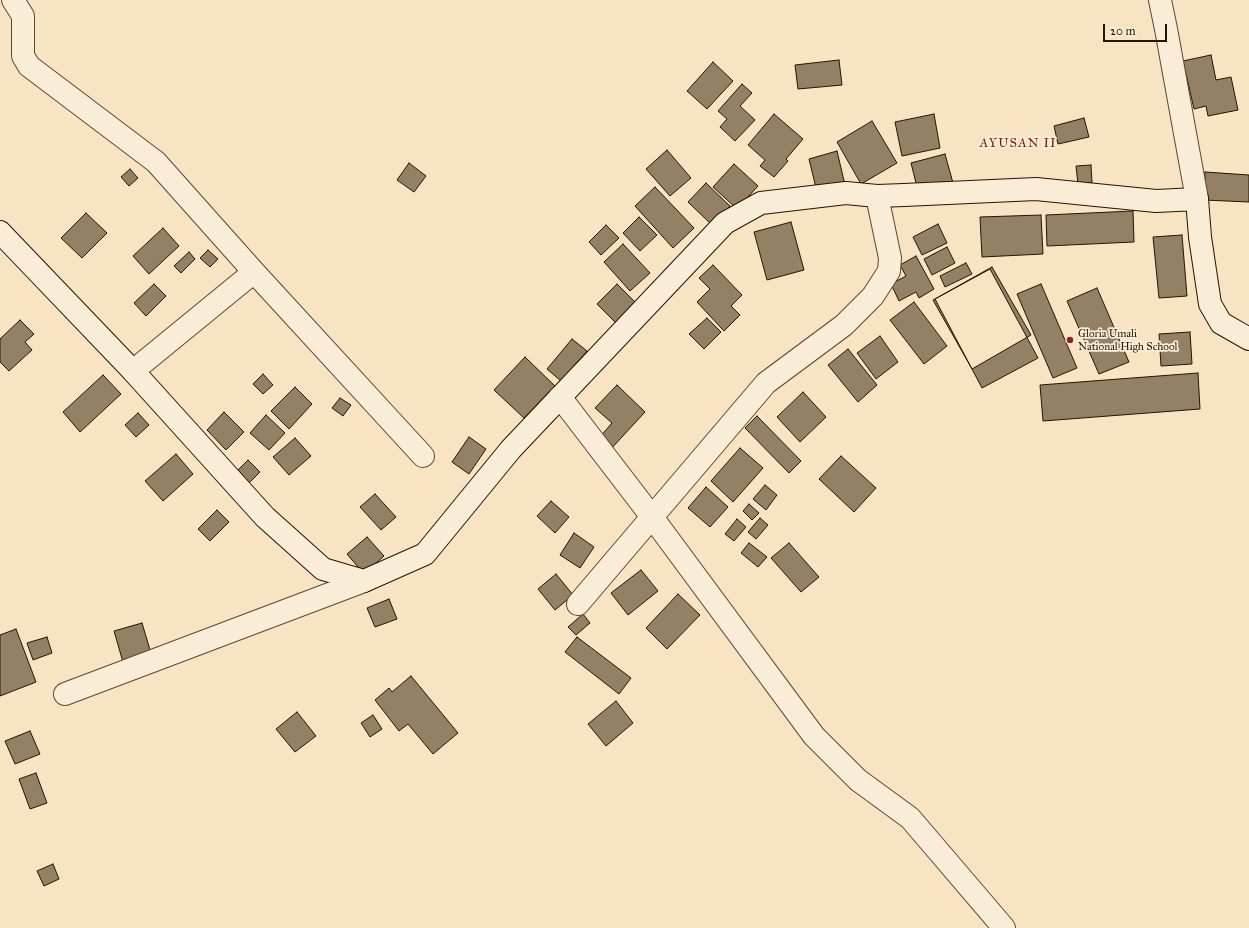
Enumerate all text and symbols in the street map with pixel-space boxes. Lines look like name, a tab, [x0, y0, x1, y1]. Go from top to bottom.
scale bar	[1105, 16, 1169, 42]
text: 20 m	[1110, 24, 1136, 38]
district label: AYUSAN II	[979, 136, 1057, 152]
place label: Gloria Umali National High School	[1078, 327, 1178, 353]
marker: Gloria Umali National High School	[1065, 335, 1075, 345]

